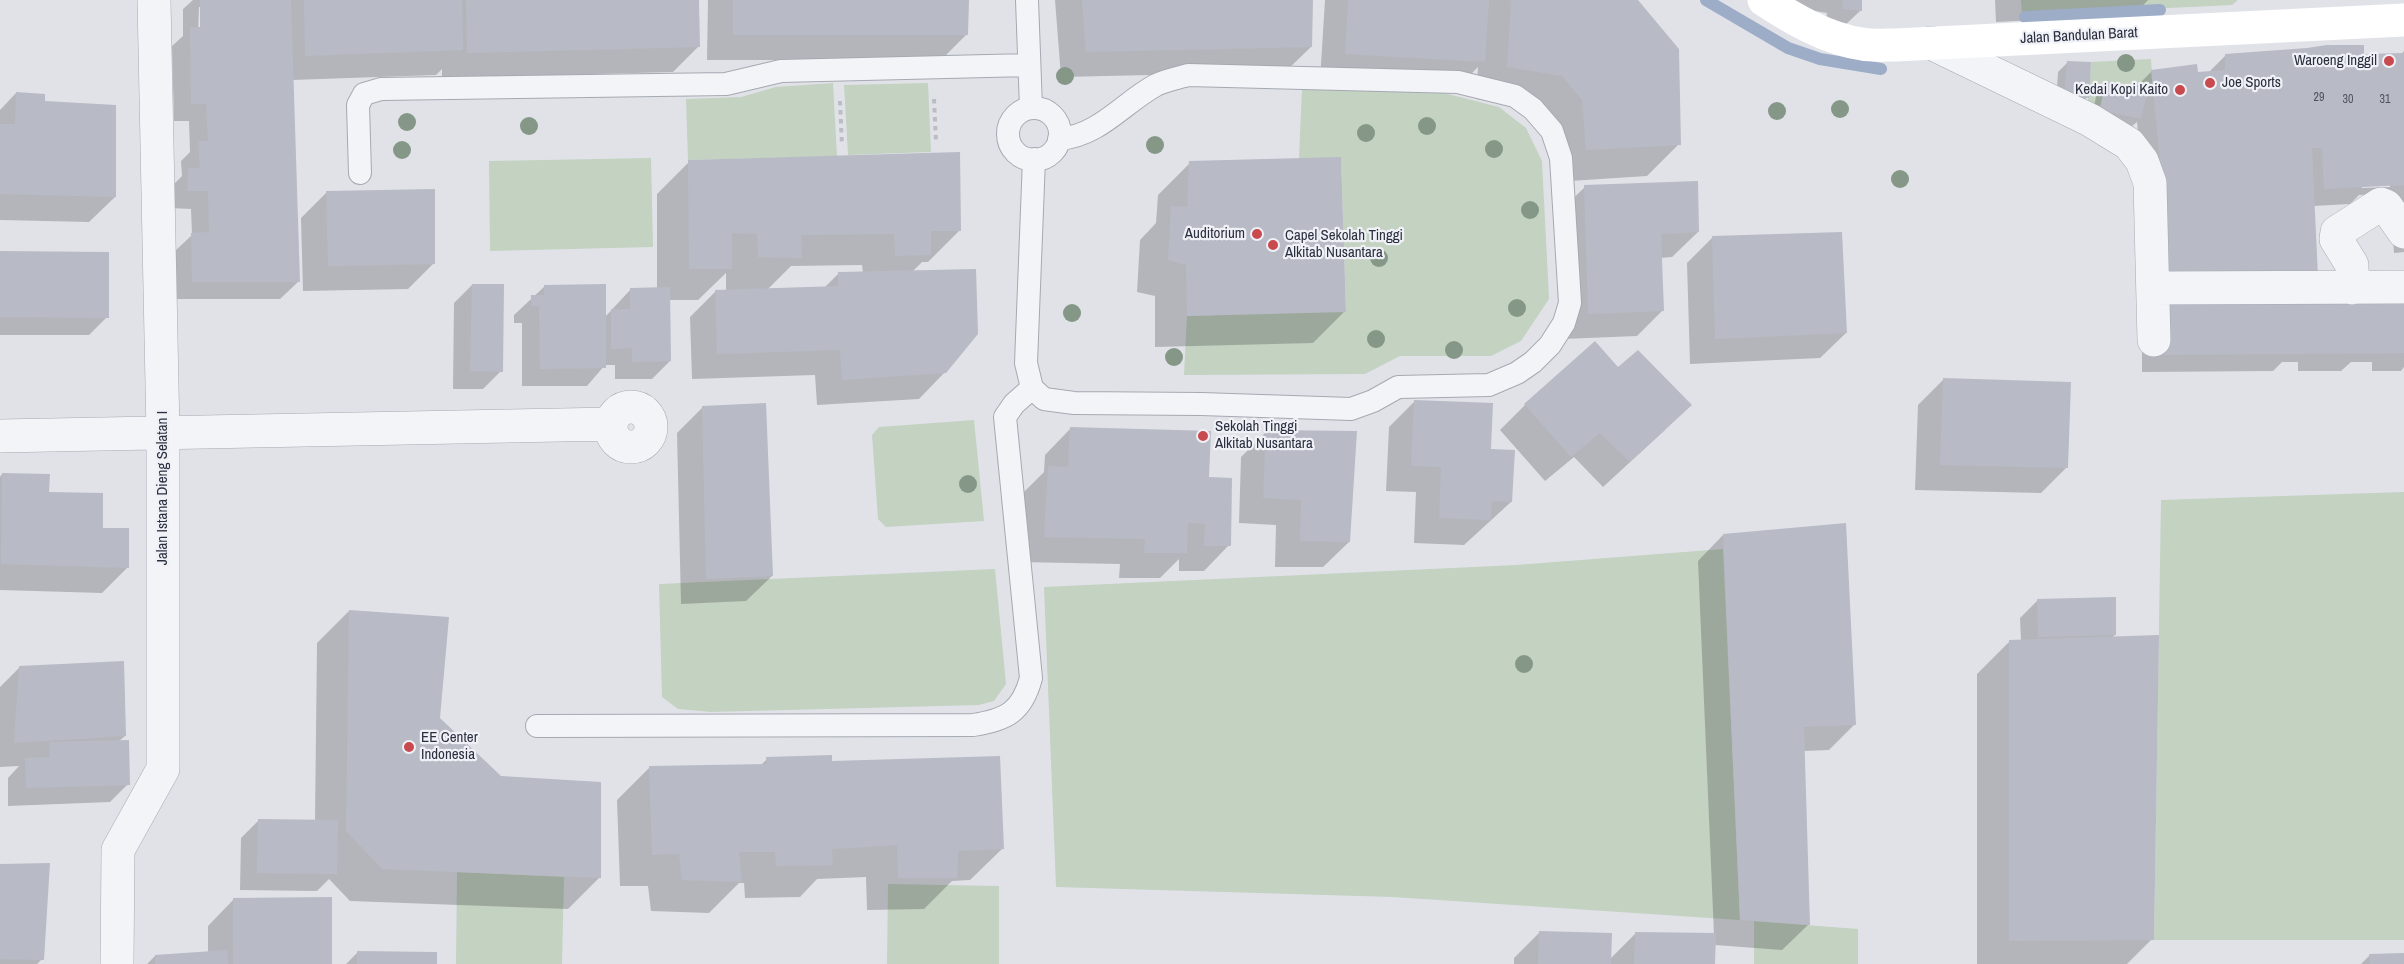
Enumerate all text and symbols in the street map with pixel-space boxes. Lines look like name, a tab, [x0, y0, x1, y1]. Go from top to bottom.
street label: Jalan Bandulan Barat	[2020, 24, 2138, 48]
place label: Waroeng Inggil	[2294, 52, 2377, 70]
marker: Waroeng Inggil	[2382, 54, 2396, 68]
place label: Joe Sports	[2222, 74, 2281, 92]
marker: Joe Sports	[2203, 76, 2217, 90]
place label: Kedai Kopi Kaito	[2075, 81, 2168, 99]
marker: Kedai Kopi Kaito	[2173, 83, 2187, 97]
house number: 29	[2314, 91, 2324, 105]
house number: 30	[2343, 93, 2353, 107]
house number: 31	[2380, 93, 2390, 107]
place label: Auditorium	[1185, 225, 1245, 243]
marker: Auditorium	[1250, 227, 1264, 241]
place label: Capel Sekolah Tinggi Alkitab Nusantara	[1285, 227, 1403, 262]
marker: Capel Sekolah Tinggi Alkitab Nusantara	[1266, 238, 1280, 252]
street label: Jalan Istana Dieng Selatan I	[154, 411, 172, 565]
place label: Sekolah Tinggi Alkitab Nusantara	[1215, 418, 1313, 453]
marker: Sekolah Tinggi Alkitab Nusantara	[1196, 429, 1210, 443]
place label: EE Center Indonesia	[421, 729, 478, 764]
marker: EE Center Indonesia	[402, 740, 416, 754]

